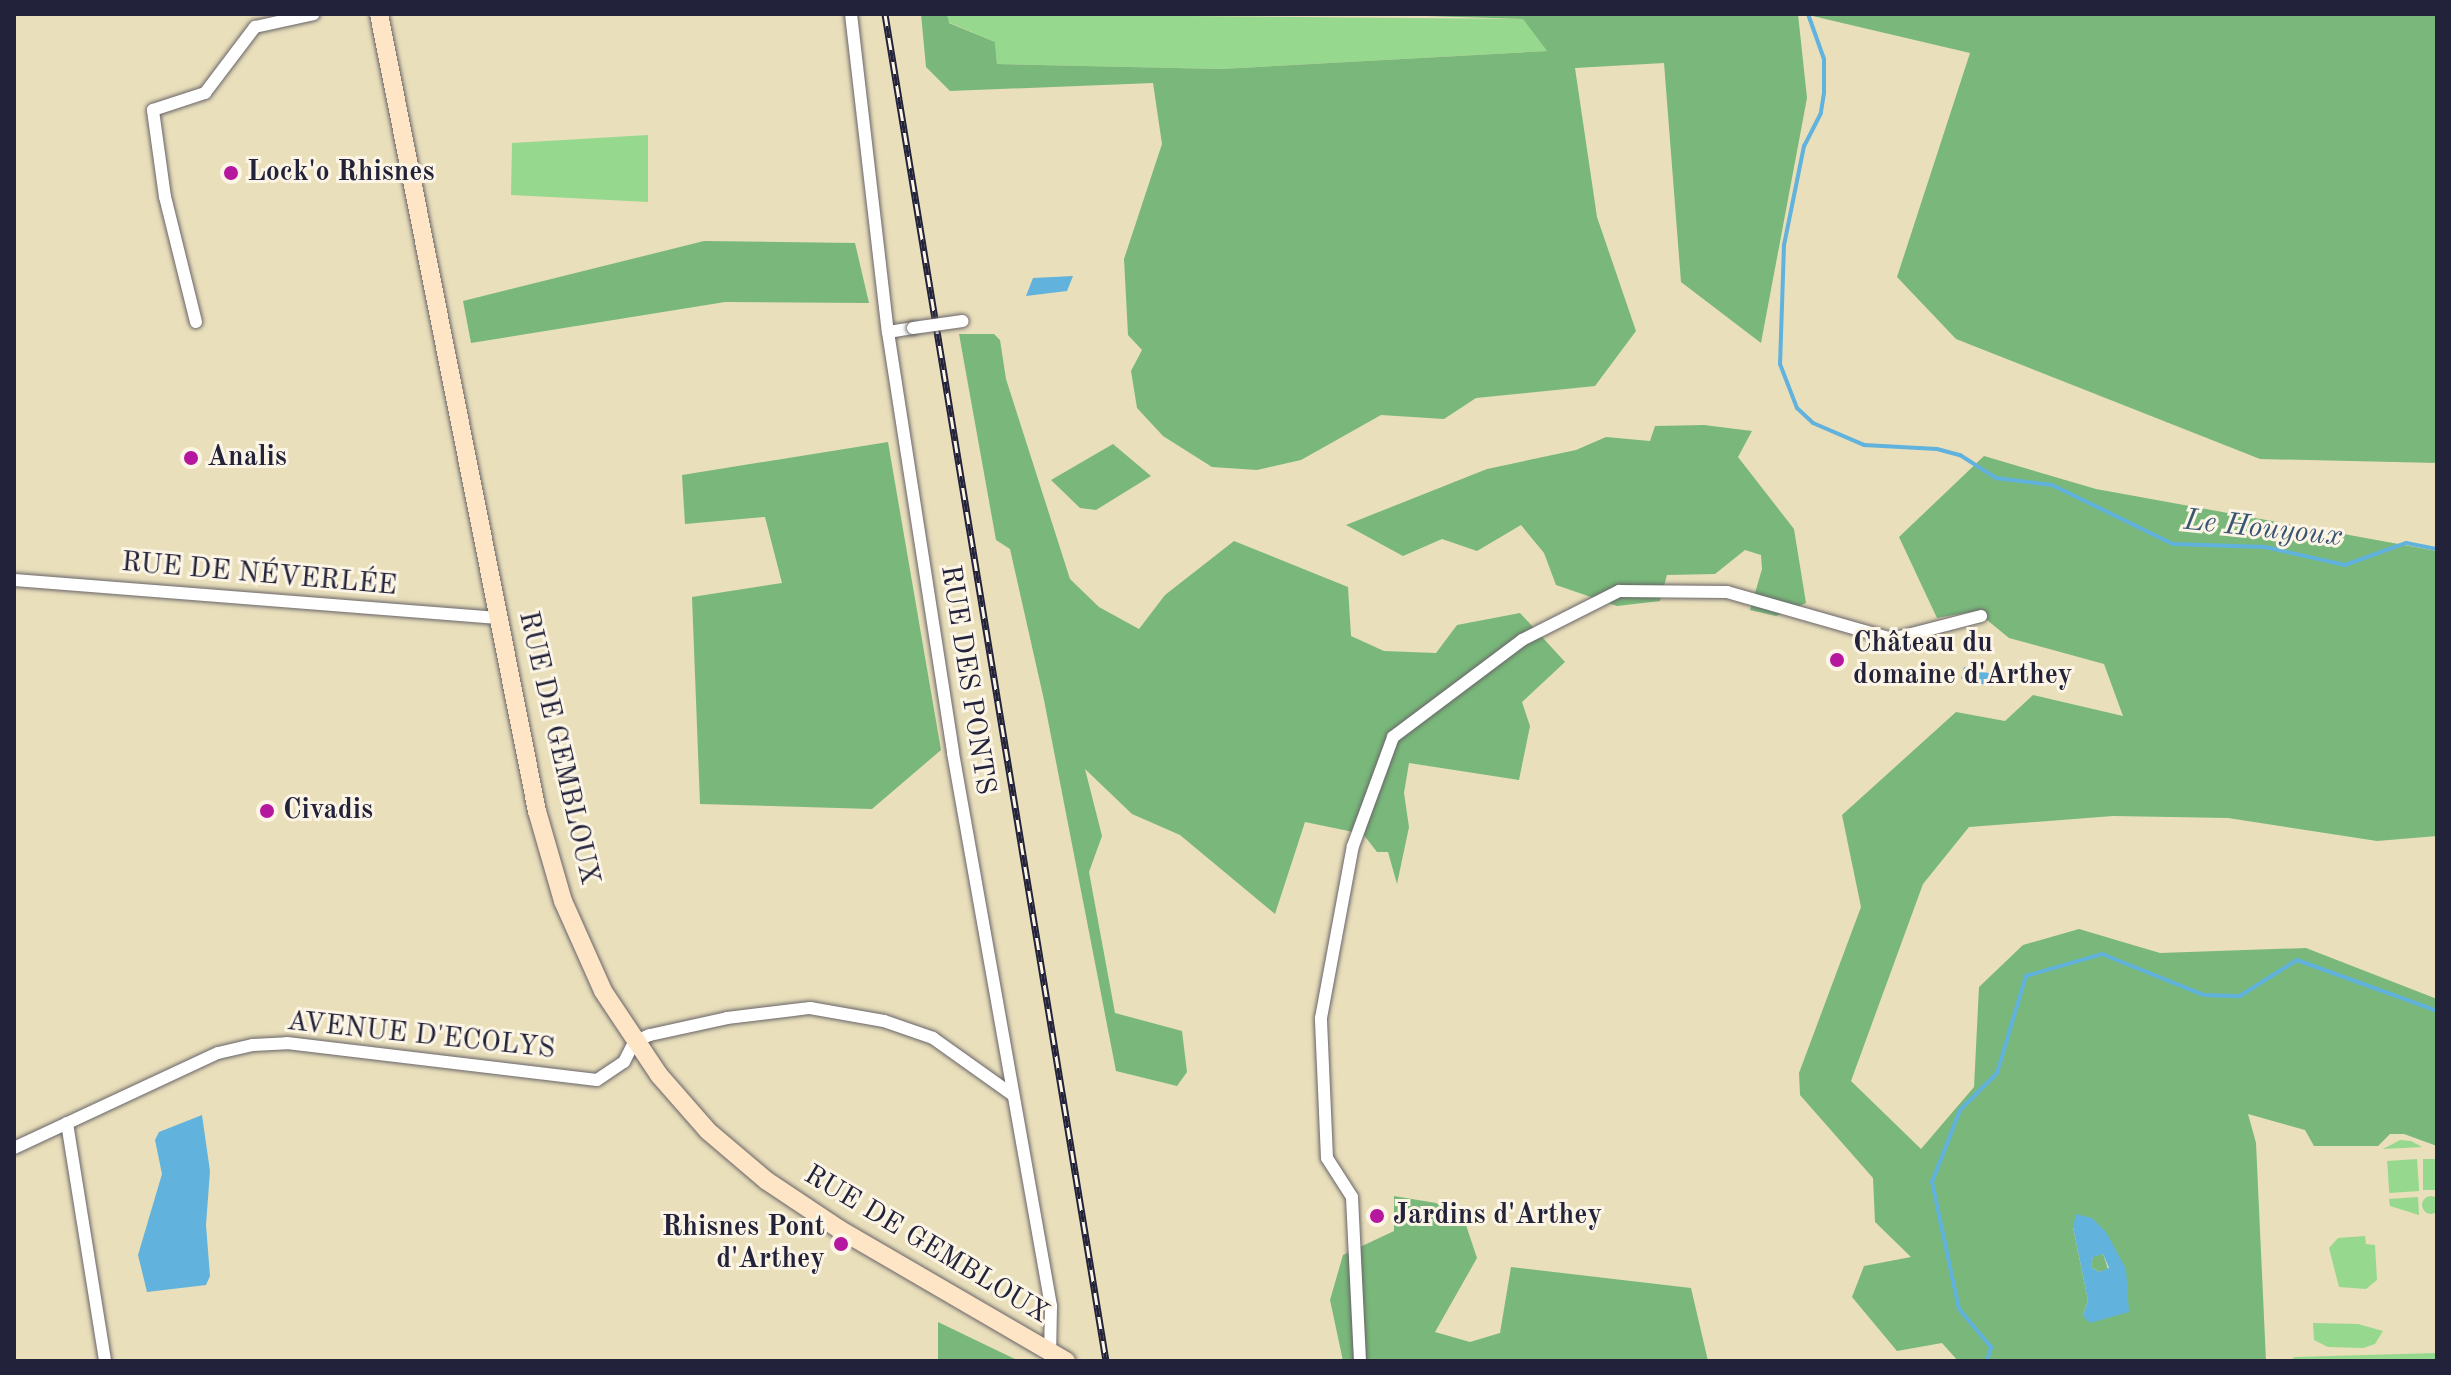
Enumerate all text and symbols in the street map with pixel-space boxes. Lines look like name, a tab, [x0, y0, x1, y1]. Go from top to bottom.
place label: Lock'o Rhisnes	[247, 156, 435, 190]
marker: Lock'o Rhisnes	[222, 164, 240, 182]
place label: Analis	[207, 441, 287, 475]
marker: Analis	[182, 449, 200, 467]
water label: Le Houyoux	[2182, 503, 2344, 555]
street label: RUE DE NÉVERLÉE	[120, 546, 398, 604]
street label: RUE DES PONTS	[932, 563, 1002, 797]
street label: RUE DE GEMBLOUX	[510, 608, 606, 888]
place label: Château du domaine d'Arthey	[1853, 627, 2073, 693]
marker: Château du domaine d'Arthey	[1828, 651, 1846, 669]
place label: Civadis	[283, 794, 373, 828]
marker: Civadis	[258, 802, 276, 820]
street label: AVENUE D'ECOLYS	[285, 1005, 557, 1067]
street label: RUE DE GEMBLOUX	[797, 1159, 1055, 1331]
place label: Jardins d'Arthey	[1393, 1199, 1602, 1233]
marker: Jardins d'Arthey	[1368, 1207, 1386, 1225]
place label: Rhisnes Pont d'Arthey	[662, 1211, 825, 1277]
marker: Rhisnes Pont d'Arthey	[832, 1235, 850, 1253]

